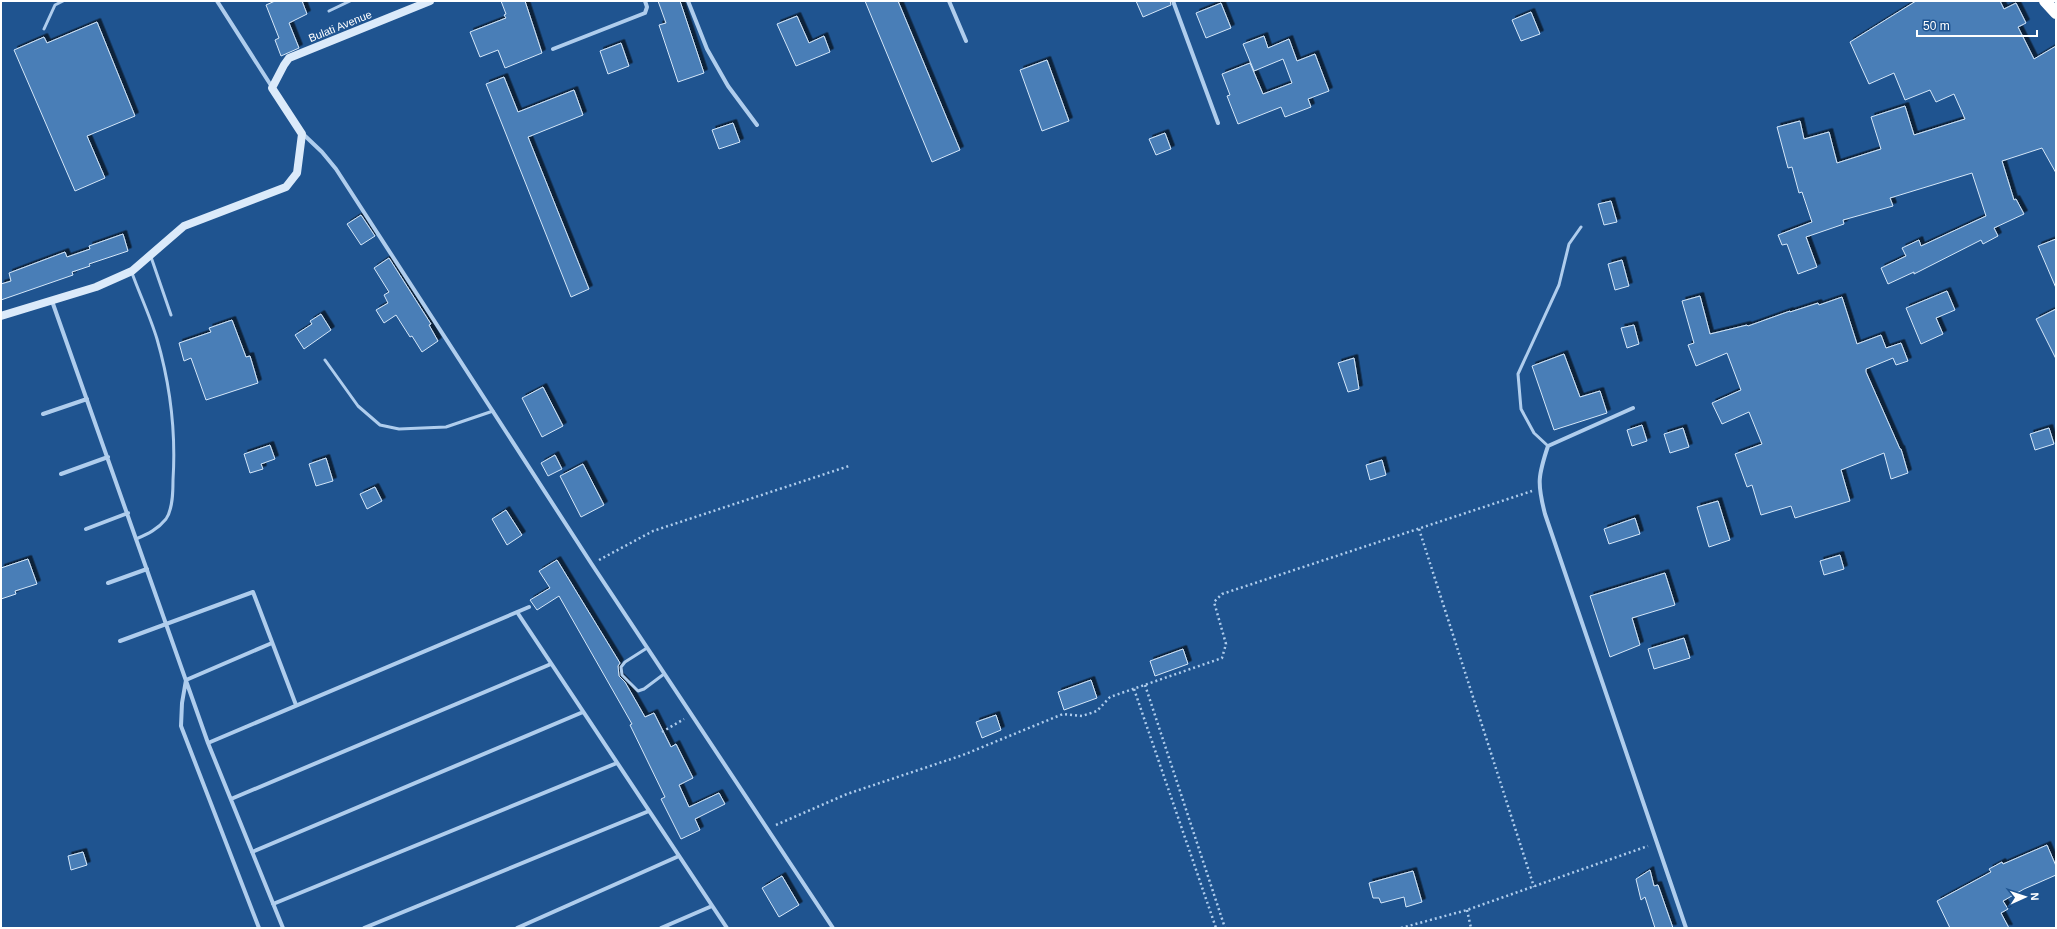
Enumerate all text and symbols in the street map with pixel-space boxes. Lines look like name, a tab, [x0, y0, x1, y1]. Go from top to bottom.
street label: Bulati Avenue	[307, 8, 373, 44]
scale bar	[1917, 12, 2037, 38]
text: 50 m	[1923, 19, 1950, 33]
north arrow	[2005, 877, 2045, 917]
text: N	[2029, 892, 2041, 901]

